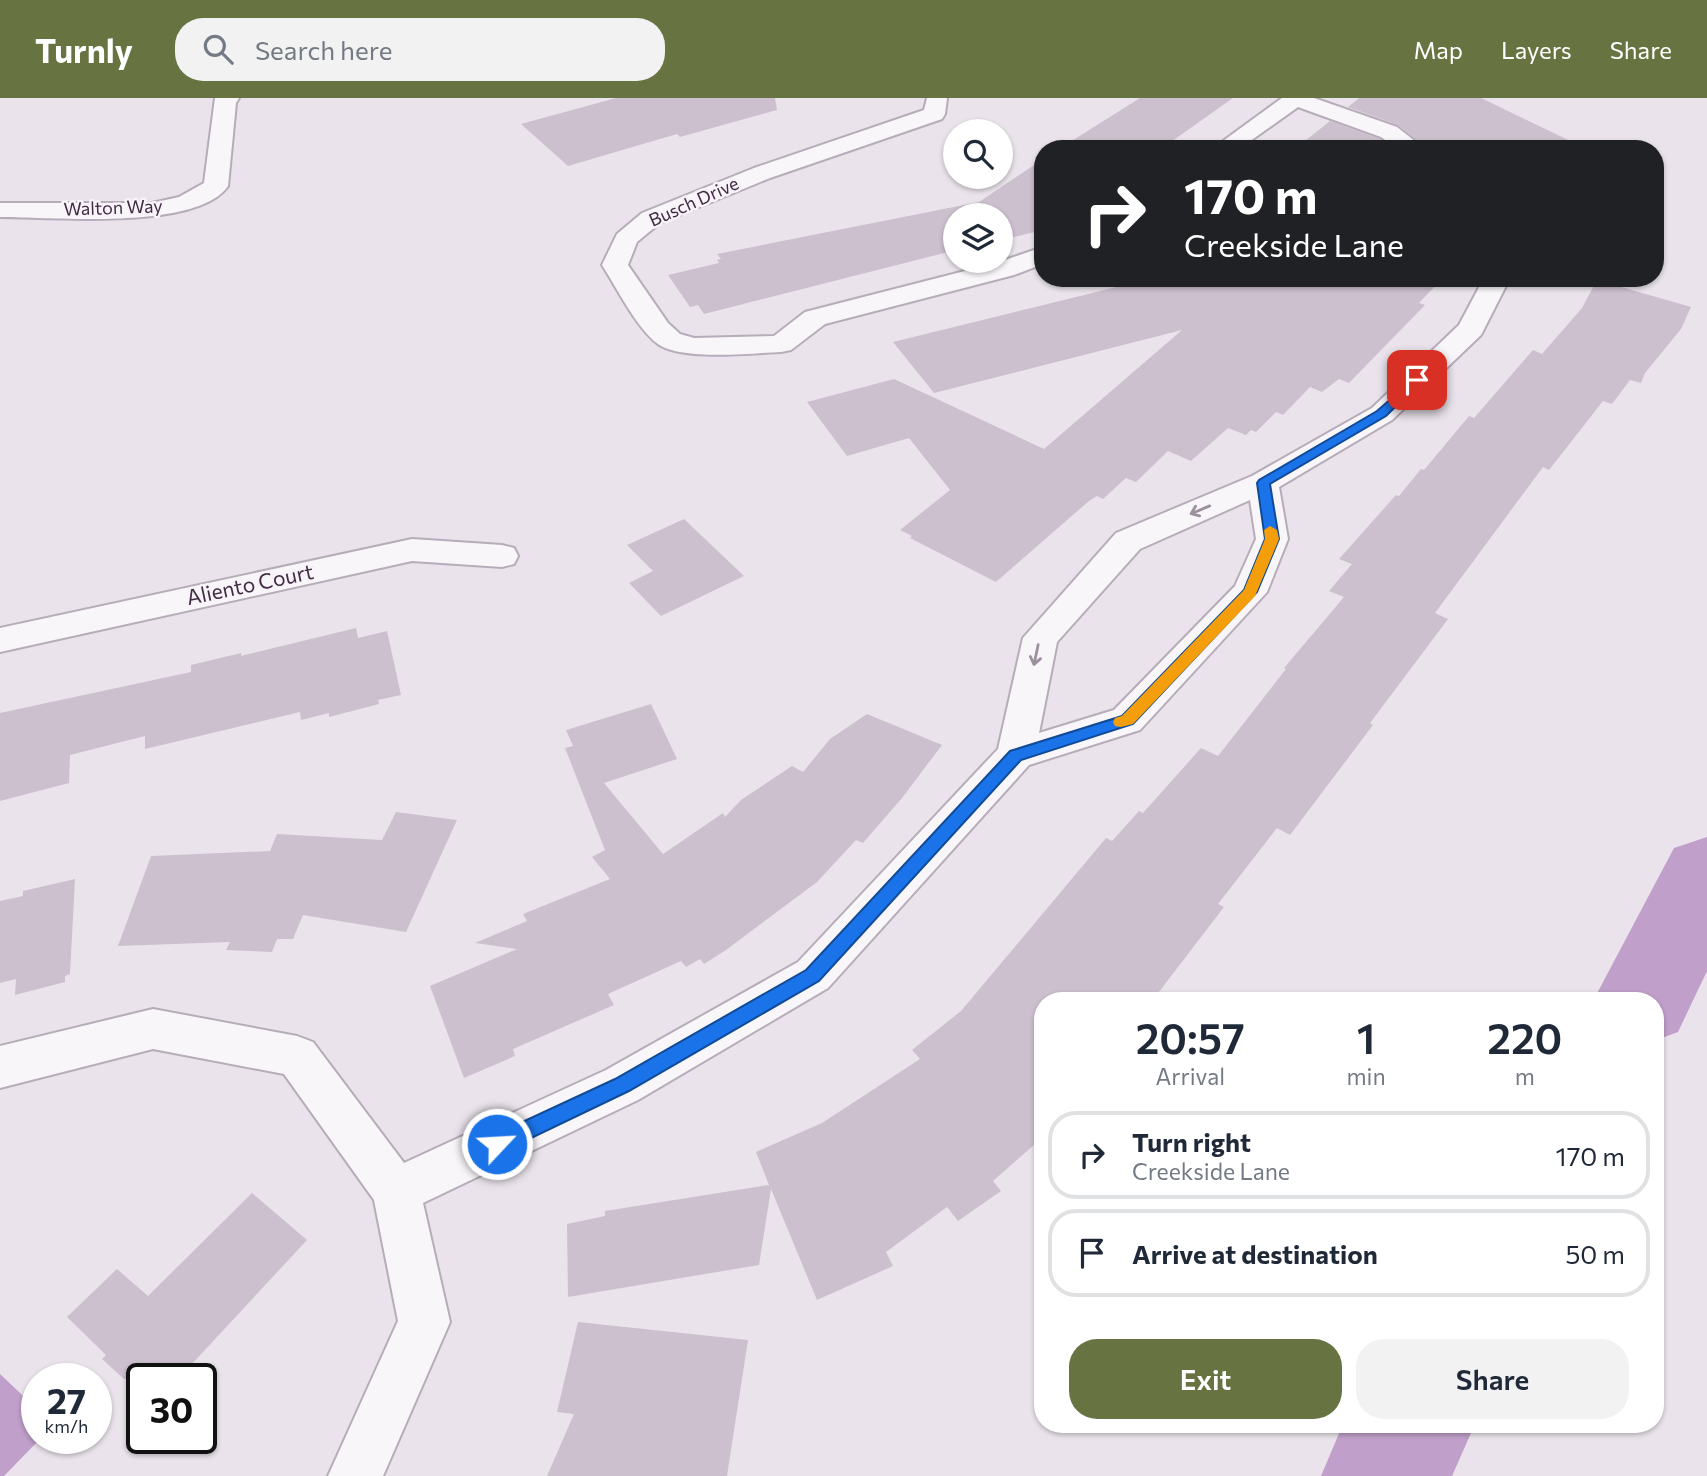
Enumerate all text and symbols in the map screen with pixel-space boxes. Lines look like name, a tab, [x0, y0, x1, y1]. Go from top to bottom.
search box	[175, 18, 665, 81]
text: Turnly	[35, 29, 133, 70]
icon: search	[199, 30, 237, 68]
text: Search here	[255, 34, 392, 65]
text: Map	[1414, 35, 1463, 64]
text: Layers	[1501, 35, 1572, 64]
text: Share	[1610, 35, 1672, 64]
map controls	[943, 119, 1013, 273]
button: search	[943, 119, 1013, 189]
text: 170 m	[1184, 164, 1317, 224]
icon: right	[1069, 168, 1160, 259]
street label: Busch Drive	[645, 172, 742, 231]
street label: Walton Way	[63, 194, 163, 220]
button: layers	[943, 203, 1013, 273]
text: Creekside Lane	[1184, 224, 1404, 264]
pin	[1387, 350, 1447, 410]
icon: arrive	[1398, 361, 1436, 399]
one-way arrow	[1190, 504, 1212, 517]
street label: Aliento Court	[184, 558, 315, 609]
one-way arrow	[1029, 643, 1043, 666]
text: 20:57	[1136, 1011, 1245, 1063]
text: 1	[1357, 1011, 1375, 1063]
text: 220	[1487, 1011, 1562, 1063]
text: Arrival	[1155, 1062, 1225, 1090]
text: min	[1346, 1062, 1386, 1090]
text: m	[1515, 1062, 1535, 1090]
position arrow	[460, 1107, 534, 1181]
text: Turn right	[1132, 1126, 1251, 1157]
icon: right	[1073, 1136, 1111, 1174]
text: 170 m	[1556, 1140, 1625, 1171]
text: Creekside Lane	[1132, 1157, 1290, 1185]
icon: arrive	[1073, 1234, 1111, 1272]
text: Arrive at destination	[1132, 1238, 1378, 1269]
text: 50 m	[1565, 1238, 1625, 1269]
button: Exit	[1069, 1339, 1342, 1419]
button: Share	[1356, 1339, 1629, 1419]
speed limit sign: 30	[126, 1363, 217, 1454]
text: 27	[47, 1378, 86, 1421]
text: km/h	[45, 1415, 88, 1437]

